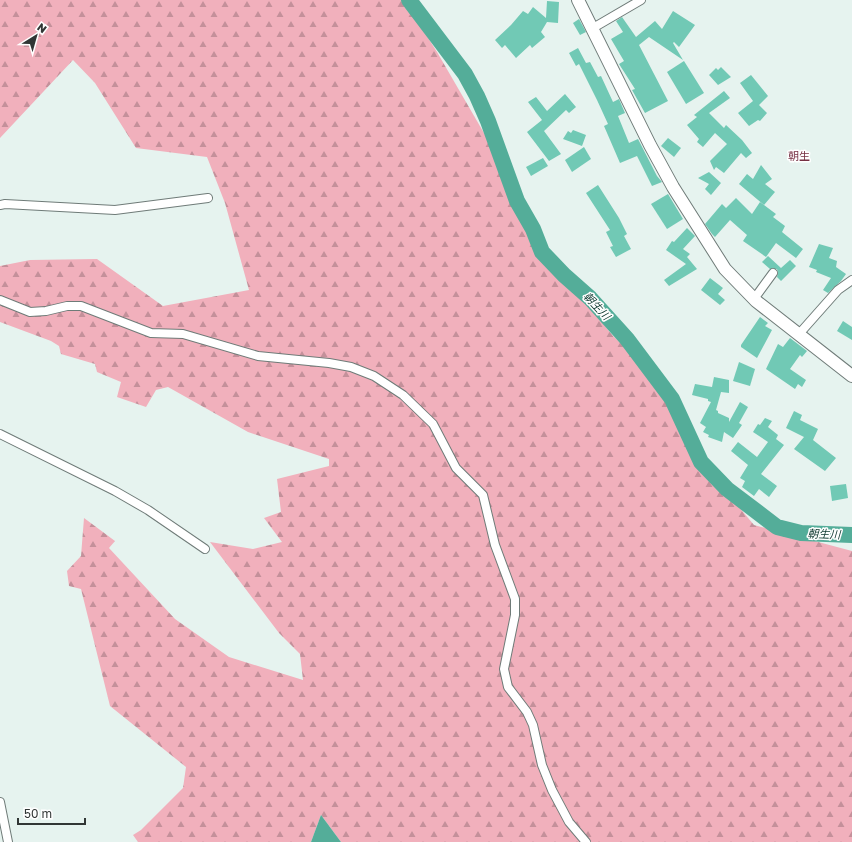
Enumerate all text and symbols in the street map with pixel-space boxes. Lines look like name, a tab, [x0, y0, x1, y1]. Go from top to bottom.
north arrow	[16, 16, 56, 56]
text: N	[35, 20, 50, 35]
district label: 朝生	[788, 149, 810, 162]
water label: 朝生川	[581, 289, 614, 323]
water label: 朝生川	[807, 526, 842, 541]
scale bar	[18, 800, 85, 826]
text: 50 m	[24, 806, 52, 821]

